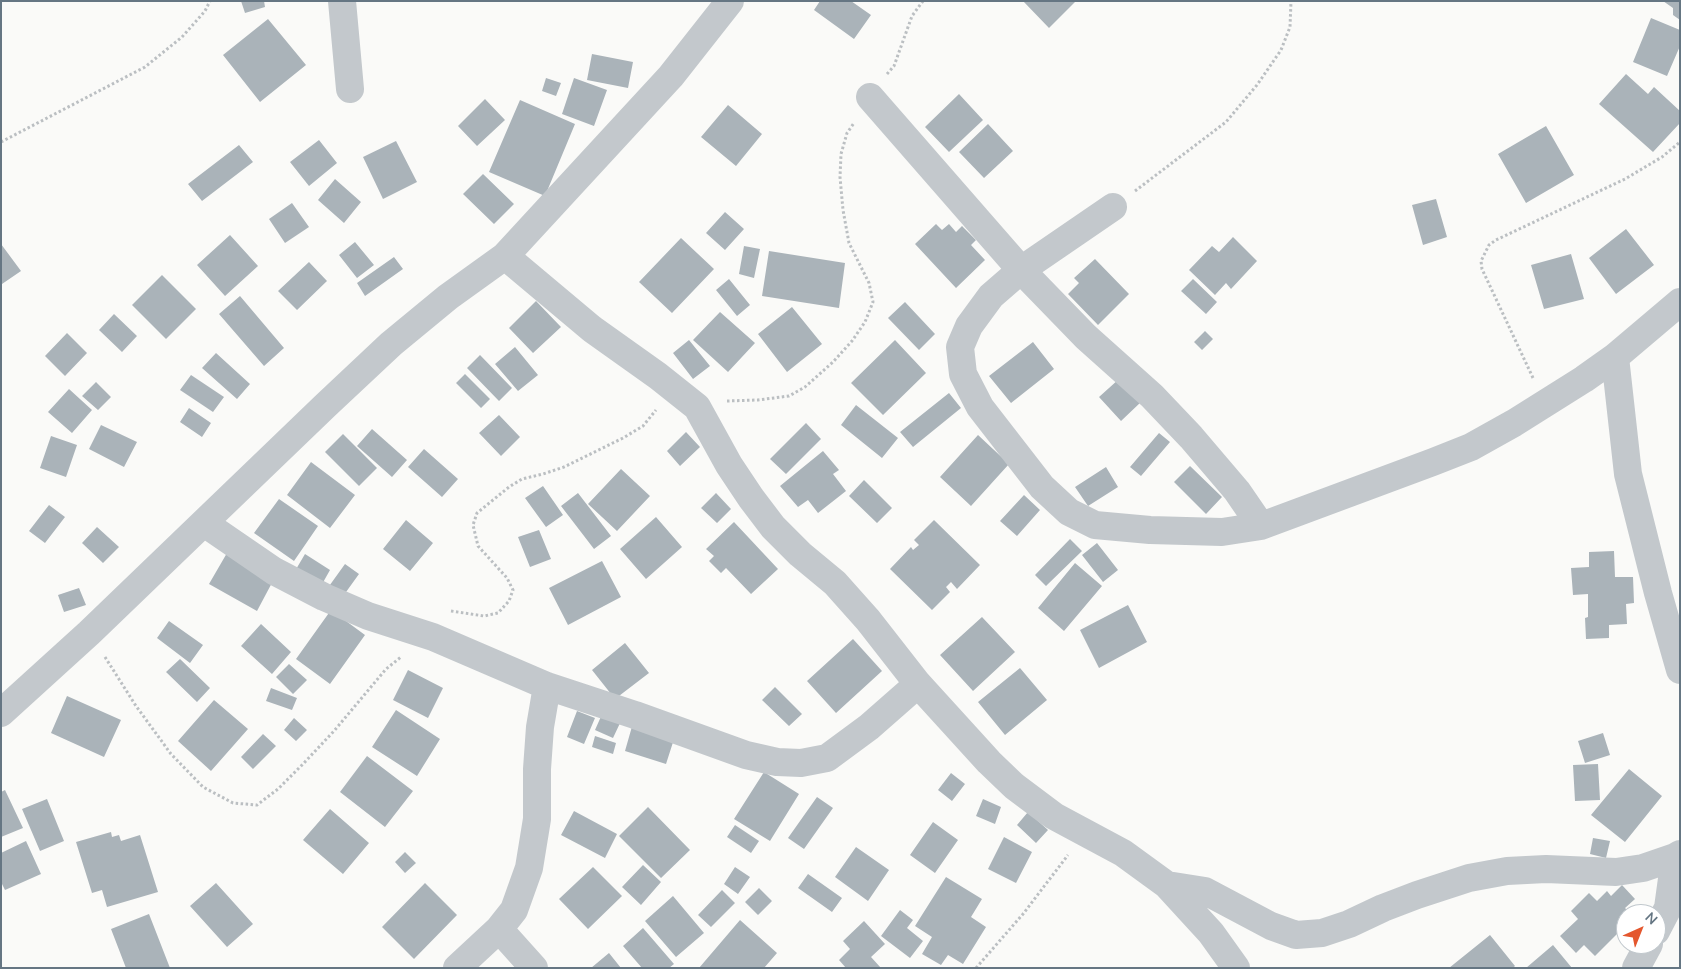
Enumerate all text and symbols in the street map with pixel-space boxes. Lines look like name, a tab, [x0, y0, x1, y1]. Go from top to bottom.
north arrow	[1616, 904, 1666, 954]
text: N	[1641, 908, 1661, 929]

